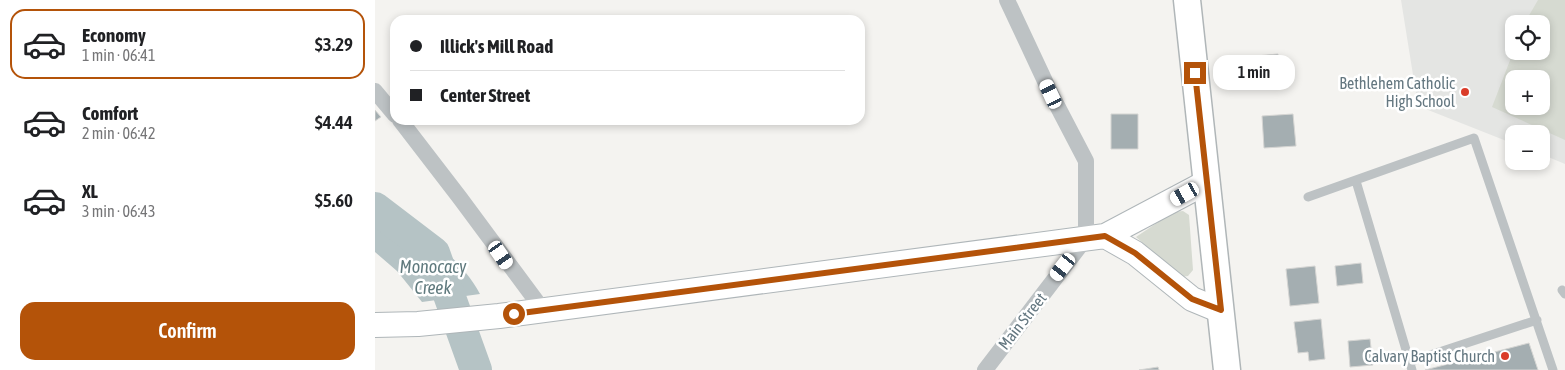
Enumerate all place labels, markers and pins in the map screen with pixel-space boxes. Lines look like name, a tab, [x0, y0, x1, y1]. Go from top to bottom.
place label: Bethlehem Catholic High School	[1339, 74, 1456, 111]
marker: Bethlehem Catholic High School	[1459, 86, 1471, 98]
place label: Calvary Baptist Church	[1364, 347, 1495, 366]
marker: Calvary Baptist Church	[1499, 350, 1511, 362]

